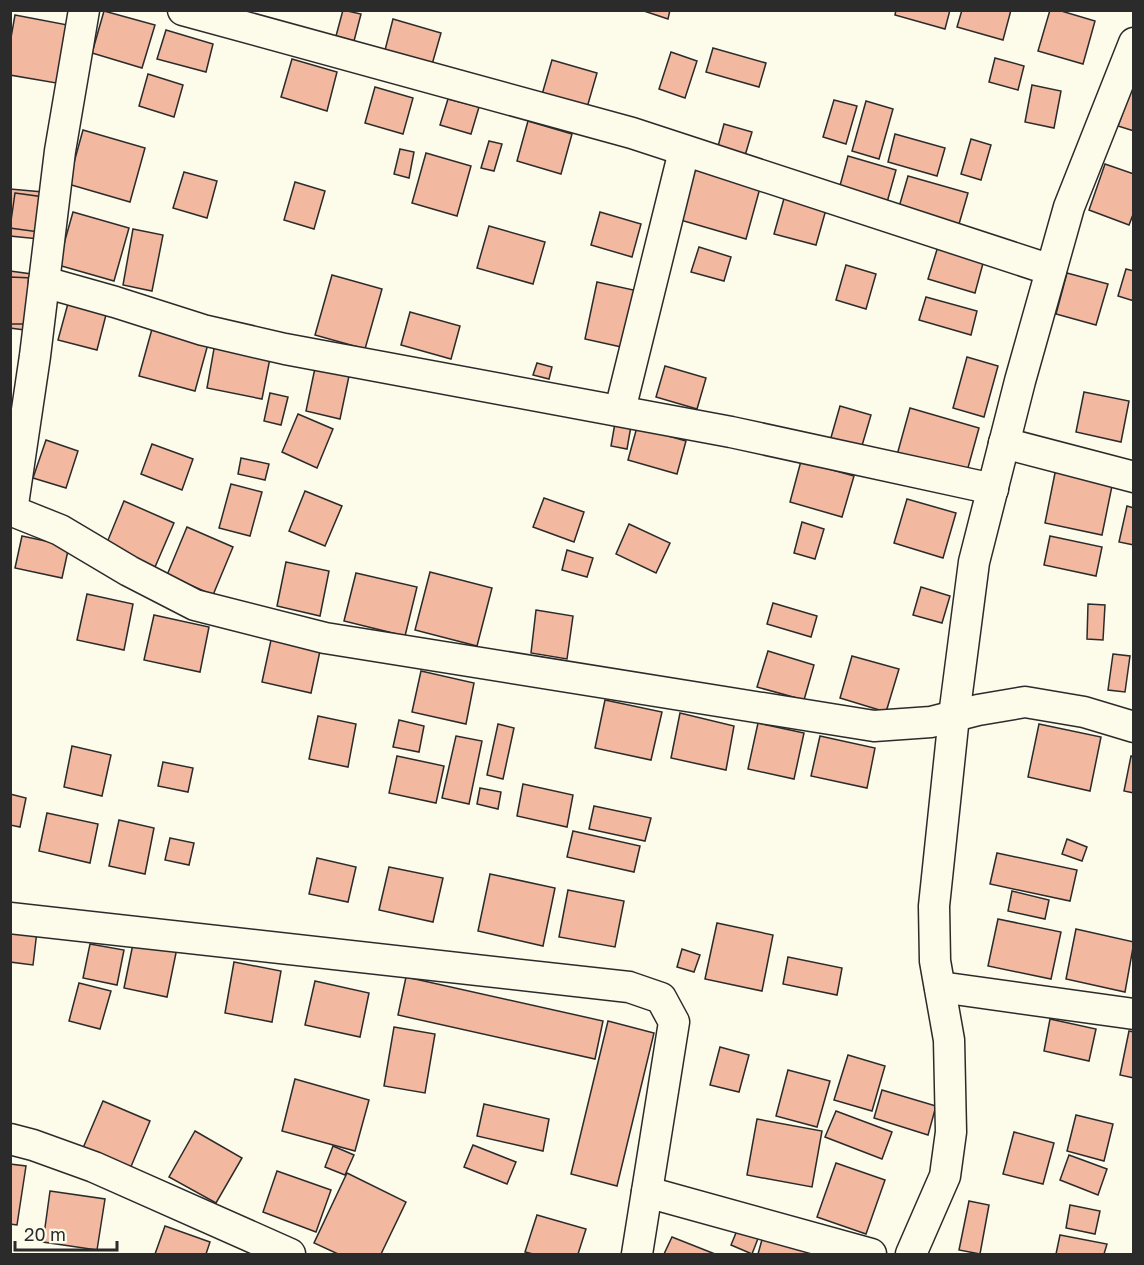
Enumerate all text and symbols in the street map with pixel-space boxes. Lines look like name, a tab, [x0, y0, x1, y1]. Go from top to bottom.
scale bar	[15, 1214, 117, 1252]
text: 20 m	[24, 1223, 66, 1245]

